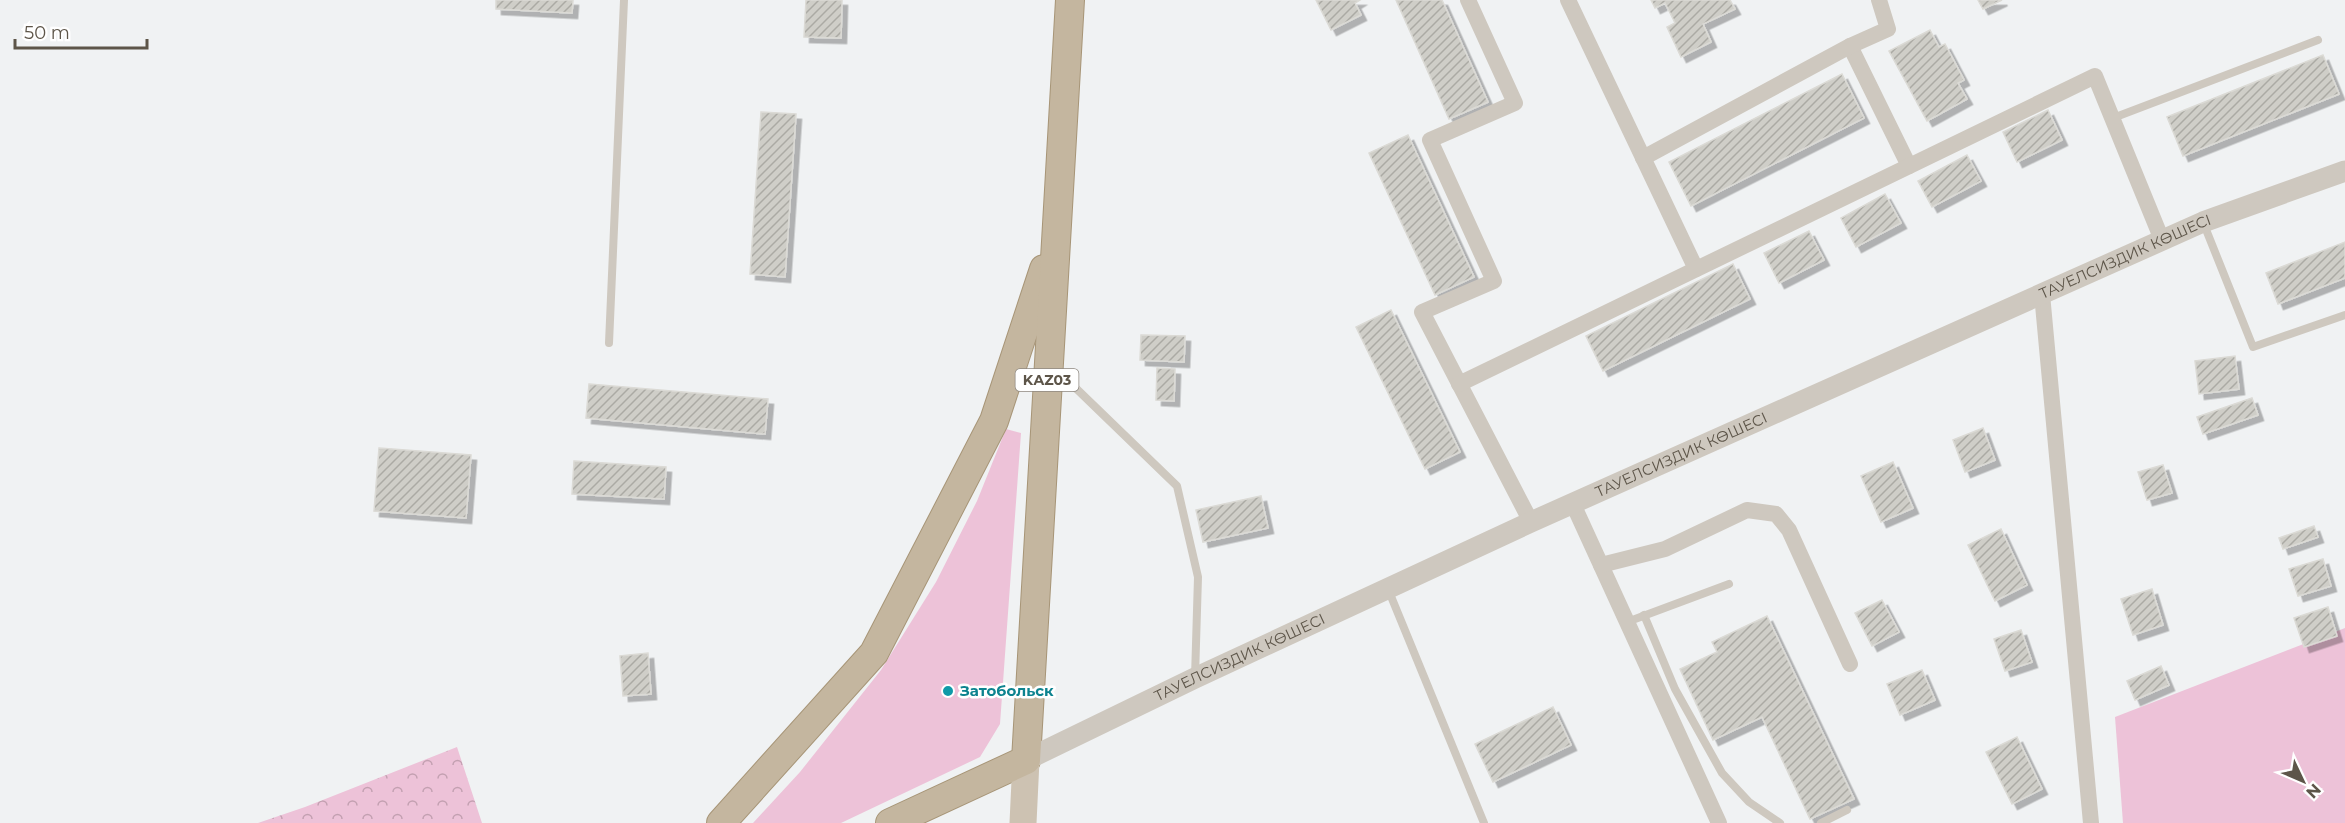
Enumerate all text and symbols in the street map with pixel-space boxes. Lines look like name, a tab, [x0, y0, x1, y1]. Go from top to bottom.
scale bar	[15, 12, 147, 50]
text: 50 m	[24, 22, 70, 44]
street label: ТАУЕЛСИЗДИК КӨШЕСІ	[2036, 210, 2214, 303]
road number: KАZ03	[1016, 369, 1078, 391]
street label: ТАУЕЛСИЗДИК КӨШЕСІ	[1592, 408, 1770, 501]
street label: ТАУЕЛСИЗДИК КӨШЕСІ	[1151, 609, 1328, 705]
place label: Затобольск	[959, 681, 1054, 700]
marker: Затобольск	[941, 684, 955, 698]
north arrow	[2273, 751, 2333, 811]
text: N	[2302, 780, 2325, 802]

